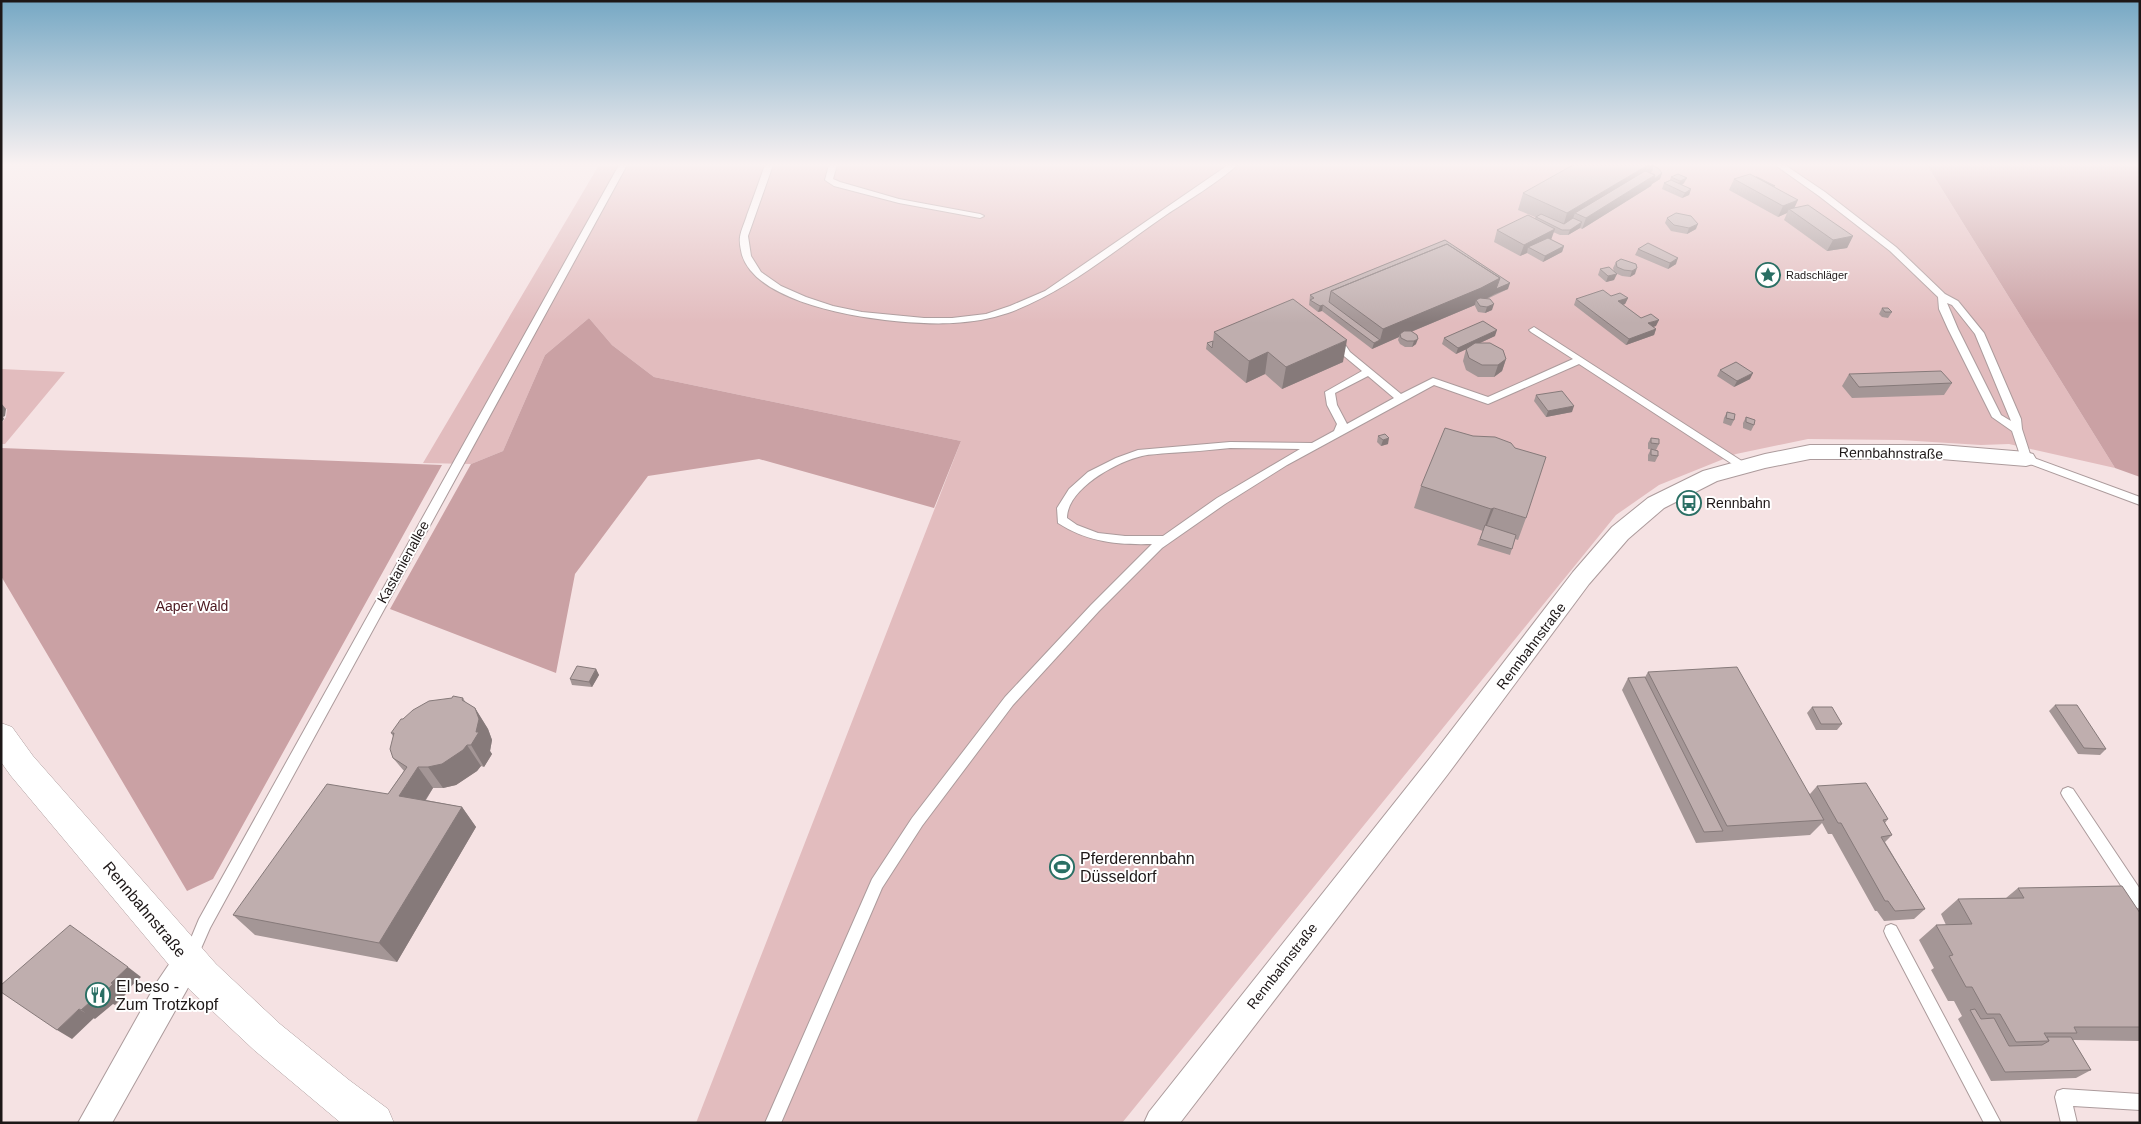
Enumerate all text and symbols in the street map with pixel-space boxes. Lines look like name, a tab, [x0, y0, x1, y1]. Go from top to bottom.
place icon: Radschläger	[1755, 262, 1781, 288]
place label: Radschläger	[1786, 269, 1848, 281]
street label: Rennbahnstraße	[1839, 444, 1943, 462]
bus stop icon: Rennbahn	[1676, 490, 1702, 516]
place label: Rennbahn	[1706, 495, 1771, 511]
street label: Kastanienallee	[374, 518, 432, 606]
park label: Aaper Wald	[156, 598, 228, 614]
street label: Rennbahnstraße	[1493, 599, 1569, 692]
place label: Pferderennbahn Düsseldorf	[1080, 850, 1195, 885]
sports icon: Pferderennbahn Düsseldorf	[1049, 854, 1075, 880]
street label: Rennbahnstraße	[100, 858, 189, 961]
street label: Rennbahnstraße	[1244, 920, 1321, 1012]
place label: El beso - Zum Trotzkopf	[116, 978, 219, 1013]
restaurant icon: El beso - Zum Trotzkopf	[85, 982, 111, 1008]

